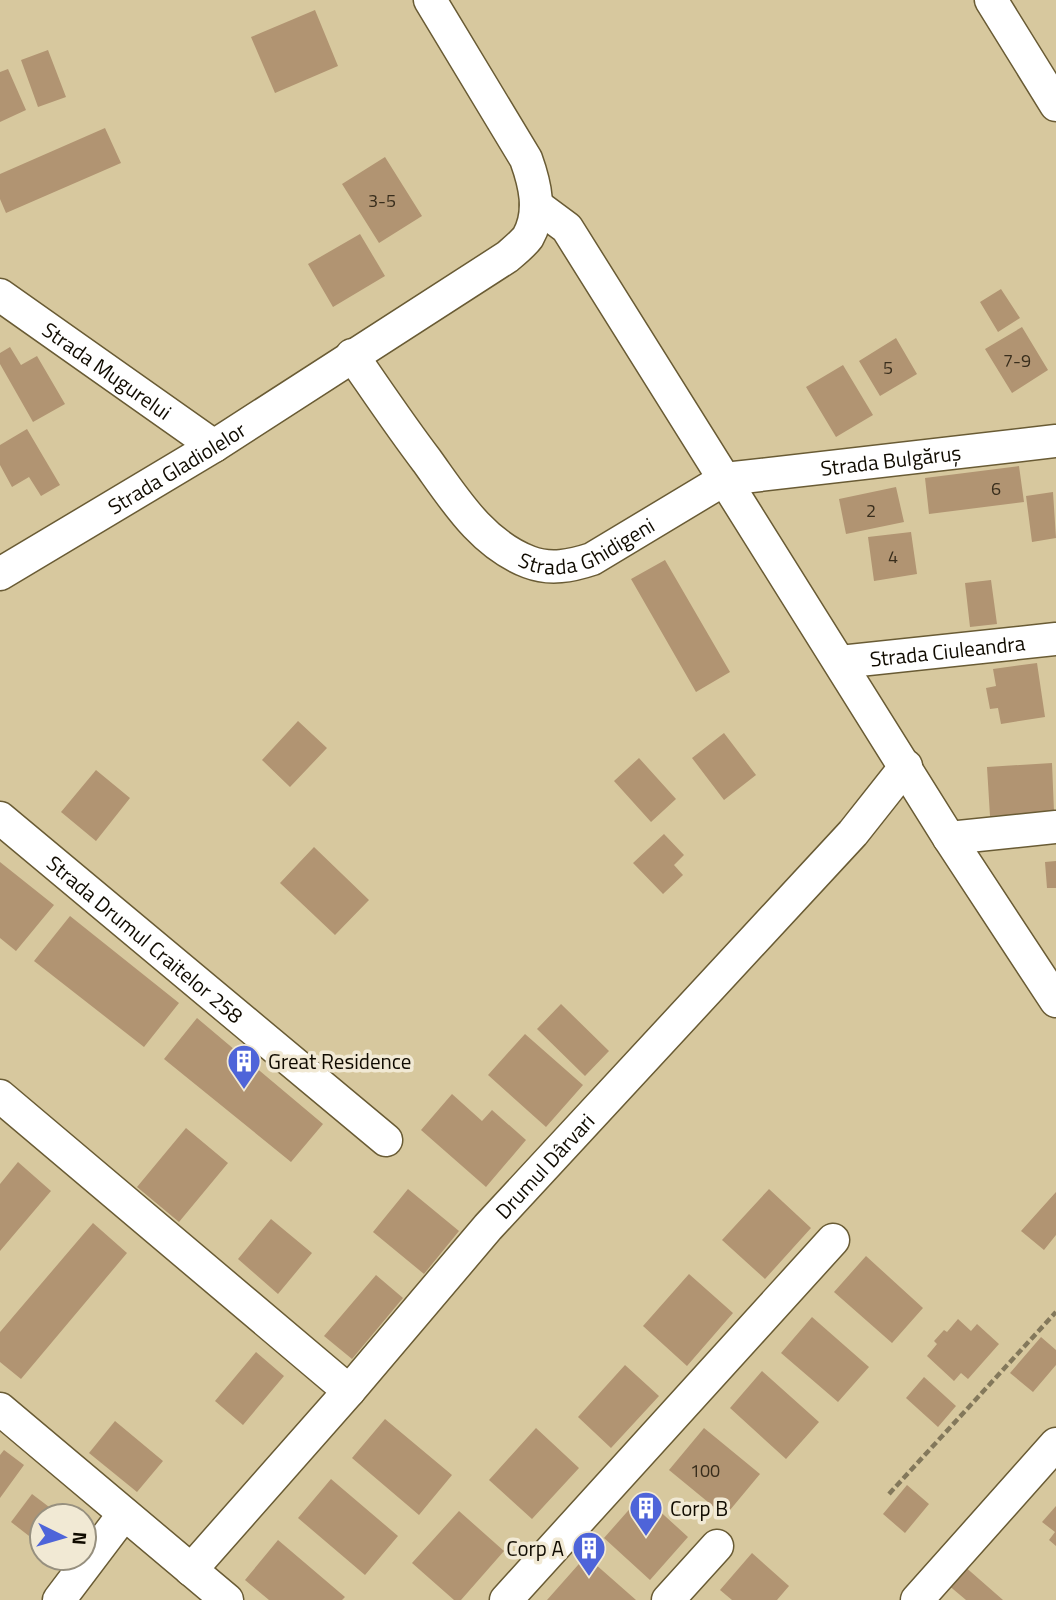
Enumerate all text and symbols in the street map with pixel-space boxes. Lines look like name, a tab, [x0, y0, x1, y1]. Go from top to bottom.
house number: 3-5	[368, 187, 396, 214]
street label: Strada Mugurelui	[36, 314, 178, 427]
house number: 7-9	[1003, 347, 1031, 374]
house number: 5	[883, 354, 893, 381]
street label: Strada Gladiolelor	[101, 414, 252, 522]
street label: Strada Bulgăruș	[819, 436, 963, 484]
house number: 6	[991, 475, 1001, 502]
house number: 2	[866, 497, 876, 524]
street label: Strada Ghidigeni	[514, 509, 660, 583]
house number: 4	[888, 543, 898, 570]
street label: Strada Ciuleandra	[868, 626, 1027, 675]
street label: Strada Drumul Craitelor 258	[40, 847, 251, 1031]
building icon: Great Residence	[225, 1042, 263, 1091]
place label: Great Residence	[268, 1045, 411, 1077]
street label: Drumul Dârvari	[487, 1106, 602, 1226]
house number: 100	[690, 1457, 720, 1484]
building icon: Corp B	[627, 1489, 665, 1538]
place label: Corp B	[670, 1492, 728, 1524]
north arrow	[28, 1502, 98, 1572]
building icon: Corp A	[570, 1529, 608, 1578]
text: N	[65, 1531, 95, 1546]
place label: Corp A	[506, 1532, 564, 1564]

